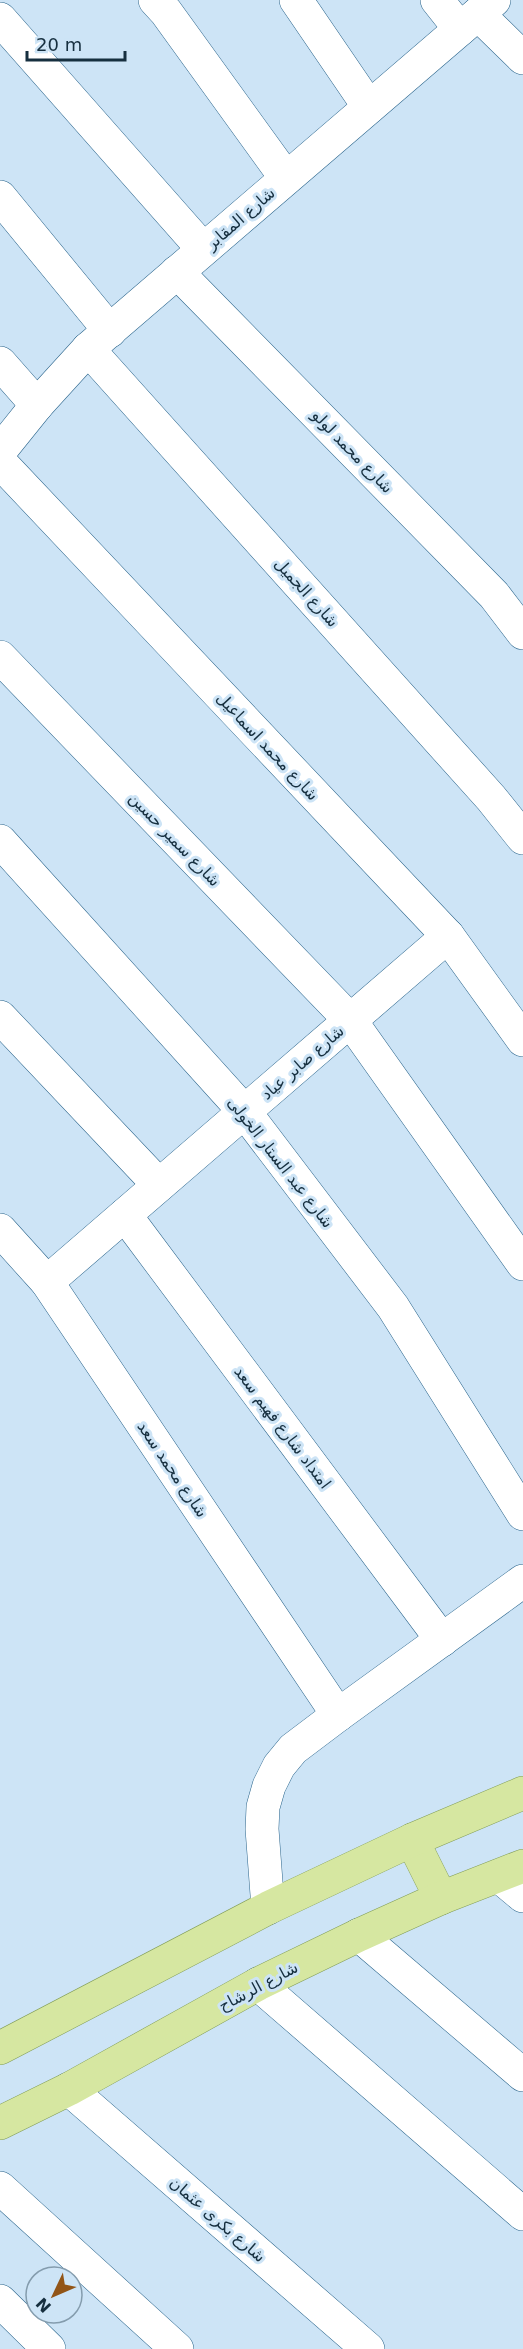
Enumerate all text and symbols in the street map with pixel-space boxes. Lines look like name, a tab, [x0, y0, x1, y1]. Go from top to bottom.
scale bar	[27, 24, 124, 62]
text: 20 m	[36, 34, 82, 55]
street label: شارع المقابر	[201, 183, 279, 255]
street label: شارع محمد لولو	[307, 405, 397, 498]
street label: شارع الجميل	[270, 554, 343, 631]
street label: شارع محمد اسماعيل	[212, 688, 323, 805]
street label: شارع سمير حسين	[124, 788, 224, 891]
street label: شارع صابر عياد	[257, 1021, 348, 1104]
street label: شارع عبد الستار الخولى	[223, 1093, 338, 1232]
street label: امتداد شارع فهيم سعد	[229, 1362, 335, 1493]
street label: شارع محمد سعد	[133, 1418, 212, 1521]
street label: شارع الرشاح	[215, 1958, 302, 2016]
street label: شارع بكرى عثمان	[165, 2173, 269, 2267]
north arrow	[24, 2265, 84, 2325]
text: N	[32, 2294, 55, 2316]

